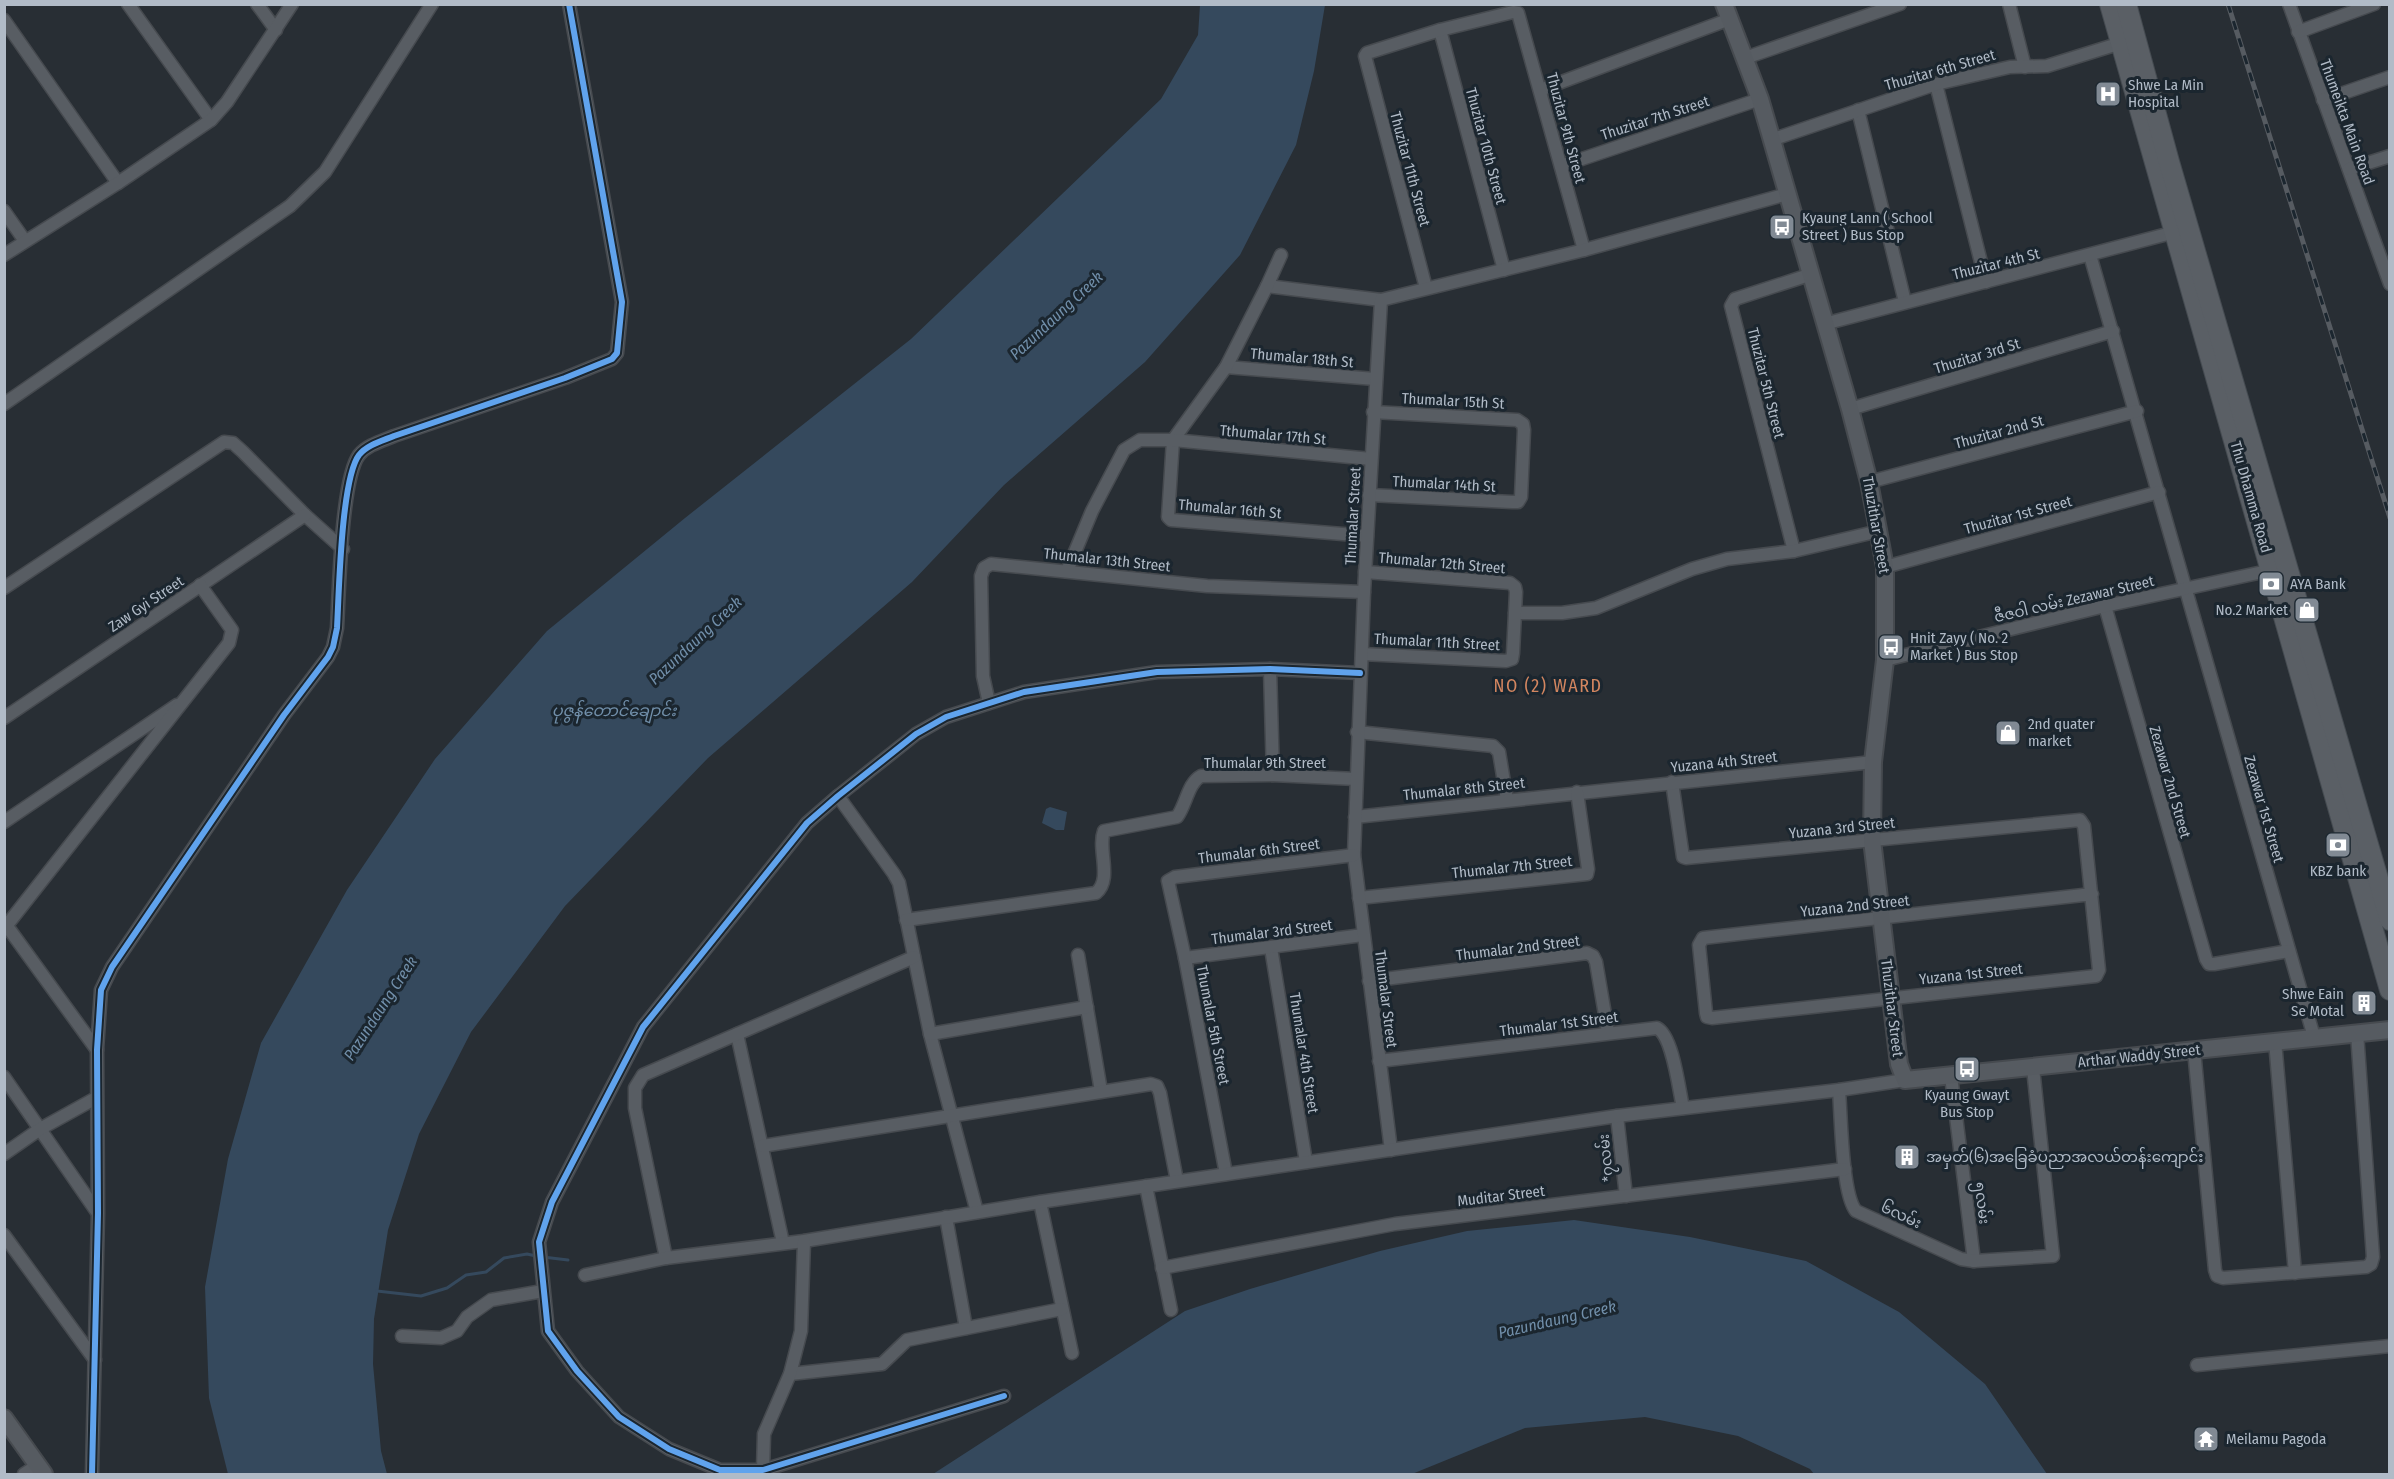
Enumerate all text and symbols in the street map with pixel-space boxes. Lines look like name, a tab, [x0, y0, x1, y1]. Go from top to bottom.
street label: Thuzitar 6th Street	[1883, 46, 1997, 94]
street label: Thumeikta Main Road	[2316, 57, 2378, 187]
street label: Thuzitar 9th Street	[1543, 71, 1589, 185]
place label: Shwe La Min Hospital	[2128, 76, 2204, 111]
hospital icon: Shwe La Min Hospital	[2093, 79, 2123, 109]
street label: Thuzitar 10th Street	[1462, 86, 1510, 206]
street label: Thuzitar 7th Street	[1599, 92, 1711, 144]
street label: Thuzitar 11th Street	[1386, 110, 1434, 228]
place label: Kyaung Lann ( School Street ) Bus Stop	[1802, 209, 1933, 244]
bus stop icon: Kyaung Lann ( School Street ) Bus Stop	[1767, 212, 1797, 242]
street label: Thuzitar 4th St	[1951, 244, 2042, 284]
water label: Pazundaung Creek	[1006, 267, 1107, 363]
street label: Thuzitar 5th Street	[1744, 326, 1788, 440]
street label: Thuzitar 3rd St	[1932, 334, 2022, 378]
street label: Thumalar 18th St	[1250, 345, 1354, 371]
street label: Thumalar 15th St	[1401, 389, 1505, 413]
street label: Thuzitar 2nd St	[1952, 411, 2046, 453]
street label: Tthumalar 17th St	[1219, 421, 1327, 449]
street label: Thu Dhamma Road	[2226, 439, 2276, 555]
street label: Thumalar Street	[1341, 466, 1365, 566]
street label: Thumalar 14th St	[1392, 472, 1496, 496]
street label: Thuzithar Street	[1859, 475, 1893, 575]
street label: Thuzitar 1st Street	[1962, 492, 2074, 538]
street label: Thumalar 16th St	[1178, 496, 1282, 522]
street label: Thumalar 13th Street	[1043, 544, 1171, 576]
street label: Thumalar 12th Street	[1378, 548, 1506, 578]
bank icon: AYA Bank	[2256, 569, 2286, 599]
street label: ဇီဇဝါ လမ်း Zezawar Street	[1992, 571, 2156, 626]
street label: Zaw Gyi Street	[105, 572, 187, 636]
place label: AYA Bank	[2290, 575, 2346, 593]
water label: Pazundaung Creek	[645, 592, 746, 688]
shop icon: No.2 Market	[2292, 595, 2322, 625]
place label: No.2 Market	[2215, 601, 2288, 619]
place label: Hnit Zayy ( No. 2 Market ) Bus Stop	[1910, 629, 2018, 664]
street label: Thumalar 11th Street	[1374, 630, 1501, 654]
bus stop icon: Hnit Zayy ( No. 2 Market ) Bus Stop	[1876, 632, 1906, 662]
district label: NO (2) WARD	[1494, 675, 1602, 697]
water label: ပုဇွန်တောင်ချောင်း	[552, 699, 678, 724]
place label: 2nd quater market	[2028, 715, 2095, 750]
shop icon: 2nd quater market	[1993, 718, 2023, 748]
street label: Zezawar 2nd Street	[2145, 724, 2195, 840]
street label: Yuzana 4th Street	[1670, 747, 1778, 777]
street label: Zezawar 1st Street	[2240, 753, 2288, 865]
street label: Thumalar 9th Street	[1204, 754, 1326, 772]
street label: Thumalar 8th Street	[1402, 774, 1526, 804]
street label: Yuzana 3rd Street	[1788, 813, 1896, 843]
bank icon: KBZ bank	[2323, 830, 2353, 860]
street label: Thumalar 6th Street	[1197, 835, 1321, 867]
street label: Thumalar 7th Street	[1451, 852, 1573, 882]
place label: KBZ bank	[2310, 862, 2366, 880]
street label: Yuzana 2nd Street	[1800, 891, 1910, 921]
street label: Thumalar 3rd Street	[1211, 916, 1333, 948]
street label: Thumalar 2nd Street	[1455, 931, 1581, 965]
street label: Thumalar Street	[1371, 949, 1401, 1049]
water label: Pazundaung Creek	[340, 953, 421, 1064]
street label: Thuzithar Street	[1877, 958, 1907, 1058]
street label: Yuzana 1st Street	[1918, 960, 2024, 988]
street label: Thumalar 5th Street	[1193, 964, 1233, 1086]
place label: Shwe Eain Se Motal	[2282, 985, 2344, 1020]
building icon: Shwe Eain Se Motal	[2349, 988, 2379, 1018]
street label: Thumalar 4th Street	[1286, 991, 1322, 1115]
street label: Thumalar 1st Street	[1499, 1008, 1619, 1040]
street label: Arthar Waddy Street	[2077, 1041, 2201, 1071]
bus stop icon: Kyaung Gwayt Bus Stop	[1952, 1054, 1982, 1084]
place label: Kyaung Gwayt Bus Stop	[1925, 1086, 2010, 1121]
street label: *၇လမ်း	[1594, 1133, 1620, 1183]
building icon: အမှတ်(၆)အခြေခံပညာအလယ်တန်းကျောင်း	[1892, 1142, 1922, 1172]
place label: အမှတ်(၆)အခြေခံပညာအလယ်တန်းကျောင်း	[1926, 1147, 2203, 1169]
street label: ၅လမ်း	[1968, 1181, 1995, 1225]
street label: Muditar Street	[1456, 1182, 1546, 1210]
street label: ၆လမ်း	[1878, 1197, 1925, 1232]
water label: Pazundaung Creek	[1496, 1297, 1618, 1342]
temple icon: Meilamu Pagoda	[2191, 1424, 2221, 1454]
place label: Meilamu Pagoda	[2226, 1430, 2326, 1448]

